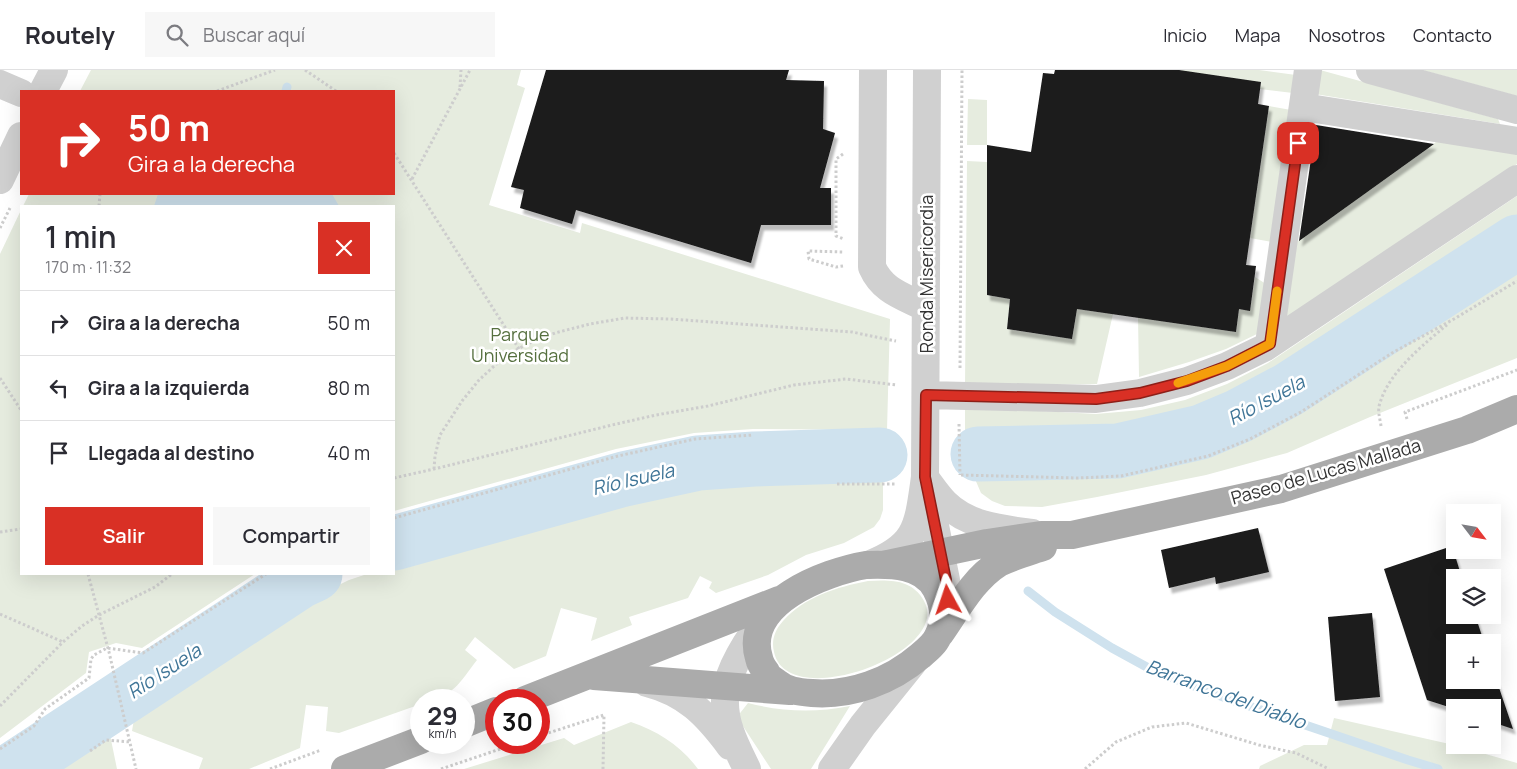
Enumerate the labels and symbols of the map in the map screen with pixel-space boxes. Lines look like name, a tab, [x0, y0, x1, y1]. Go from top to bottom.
pin	[1277, 122, 1319, 164]
street label: Ronda Misericordia	[914, 195, 938, 353]
park label: Parque Universidad	[471, 322, 569, 367]
water label: Río Isuela	[1223, 368, 1310, 431]
street label: Paseo de Lucas Mallada	[1228, 432, 1423, 510]
water label: Río Isuela	[590, 457, 678, 501]
north arrow	[1446, 504, 1501, 559]
position arrow	[921, 573, 973, 625]
water label: Río Isuela	[122, 637, 207, 705]
water label: Barranco del Diablo	[1143, 653, 1311, 736]
speed limit sign: 30	[485, 689, 550, 754]

